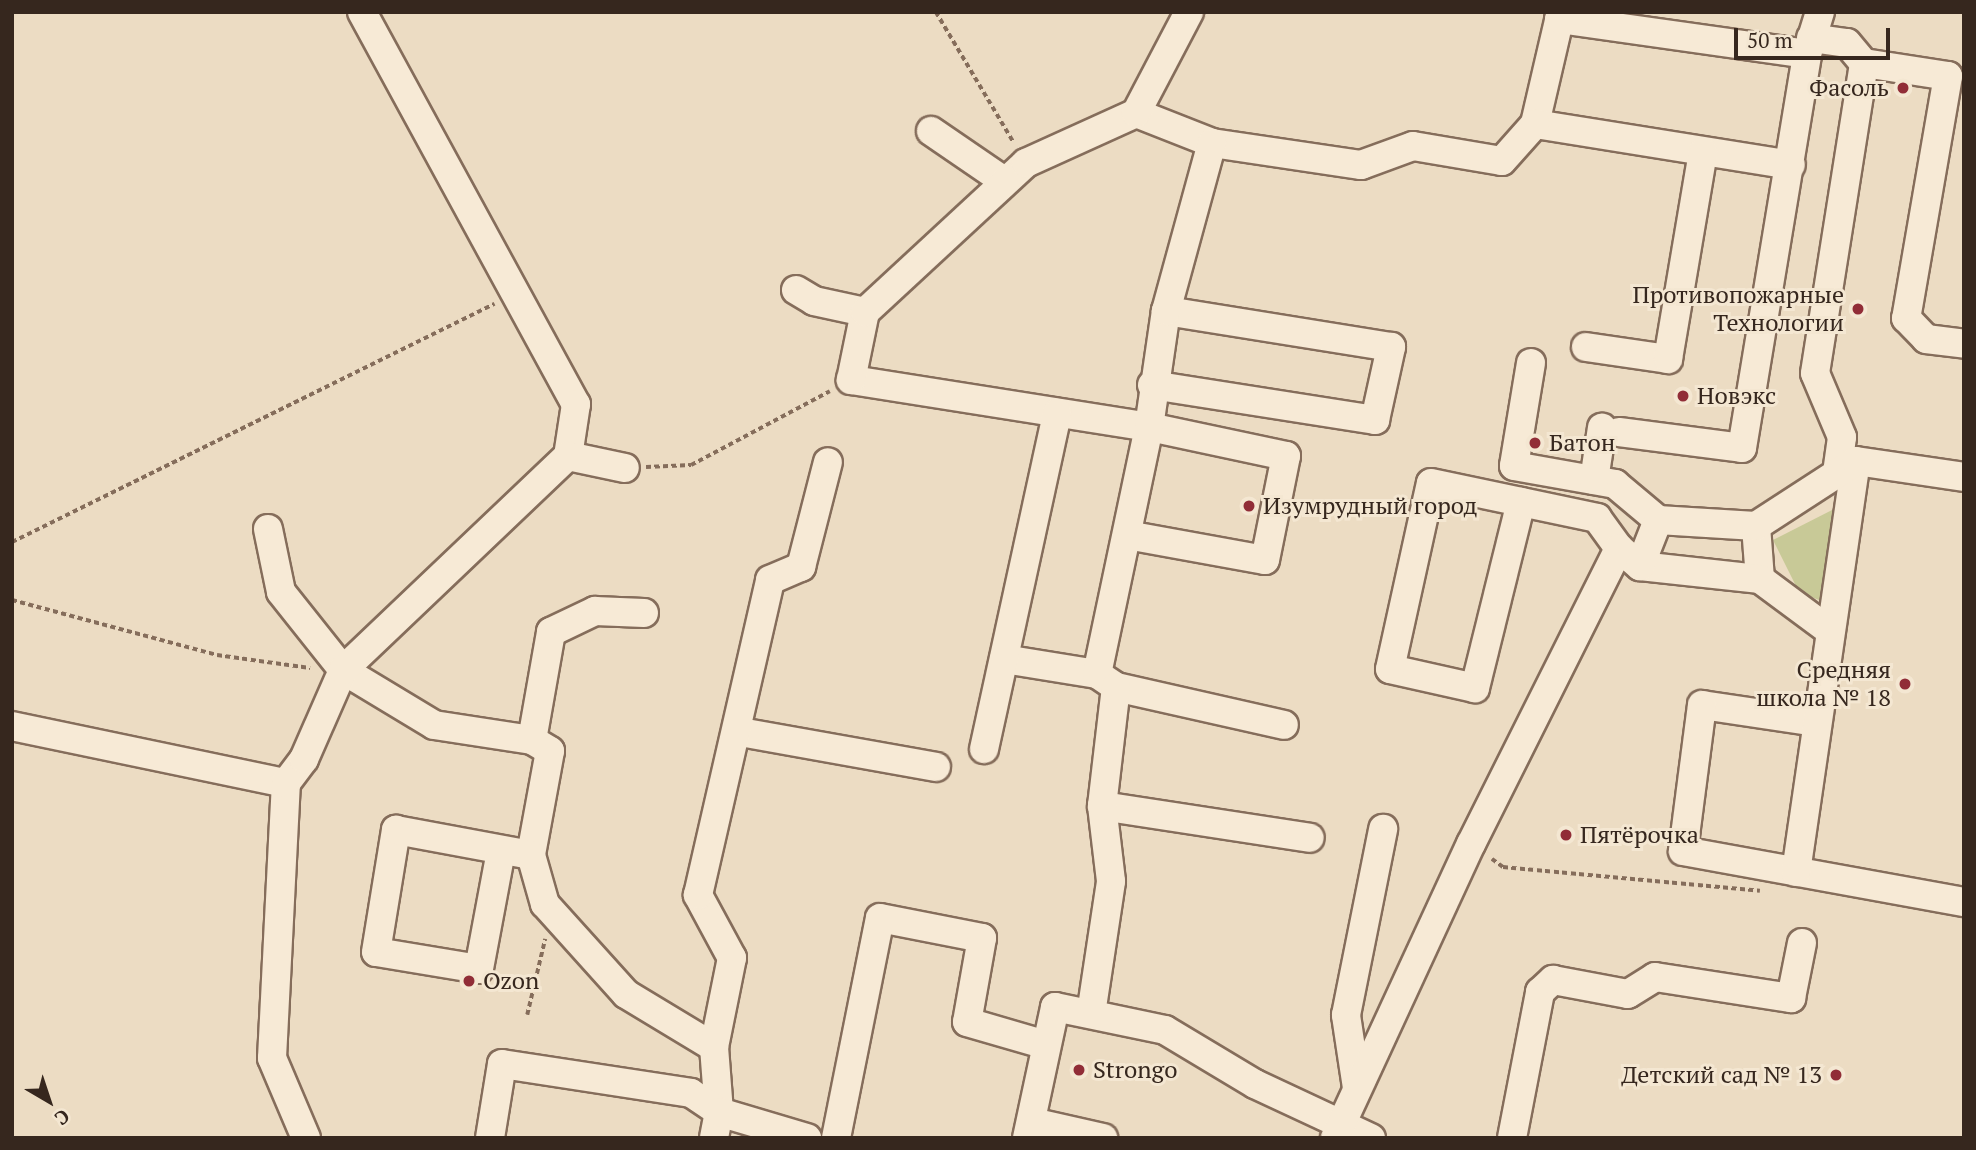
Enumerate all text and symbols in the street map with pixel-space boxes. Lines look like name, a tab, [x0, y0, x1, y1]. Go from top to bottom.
scale bar	[1738, 14, 1894, 58]
text: 50 m	[1747, 26, 1793, 54]
place label: Фасоль	[1809, 74, 1889, 102]
marker: Фасоль	[1895, 80, 1911, 96]
place label: Противопожарные Технологии	[1632, 281, 1844, 337]
marker: Противопожарные Технологии	[1850, 301, 1866, 317]
place label: Новэкс	[1697, 382, 1776, 410]
marker: Новэкс	[1675, 388, 1691, 404]
place label: Батон	[1549, 429, 1615, 457]
marker: Батон	[1527, 435, 1543, 451]
place label: Изумрудный город	[1263, 492, 1477, 520]
marker: Изумрудный город	[1241, 498, 1257, 514]
place label: Средняя школа № 18	[1756, 656, 1891, 712]
marker: Средняя школа № 18	[1897, 676, 1913, 692]
place label: Пятёрочка	[1580, 821, 1699, 849]
marker: Пятёрочка	[1558, 827, 1574, 843]
place label: Ozon	[483, 967, 539, 995]
marker: Ozon	[461, 973, 477, 989]
place label: Strongo	[1093, 1056, 1177, 1084]
place label: Детский сад № 13	[1621, 1061, 1822, 1089]
marker: Strongo	[1071, 1062, 1087, 1078]
north arrow	[14, 1066, 84, 1136]
marker: Детский сад № 13	[1828, 1067, 1844, 1083]
text: С	[50, 1104, 75, 1131]

